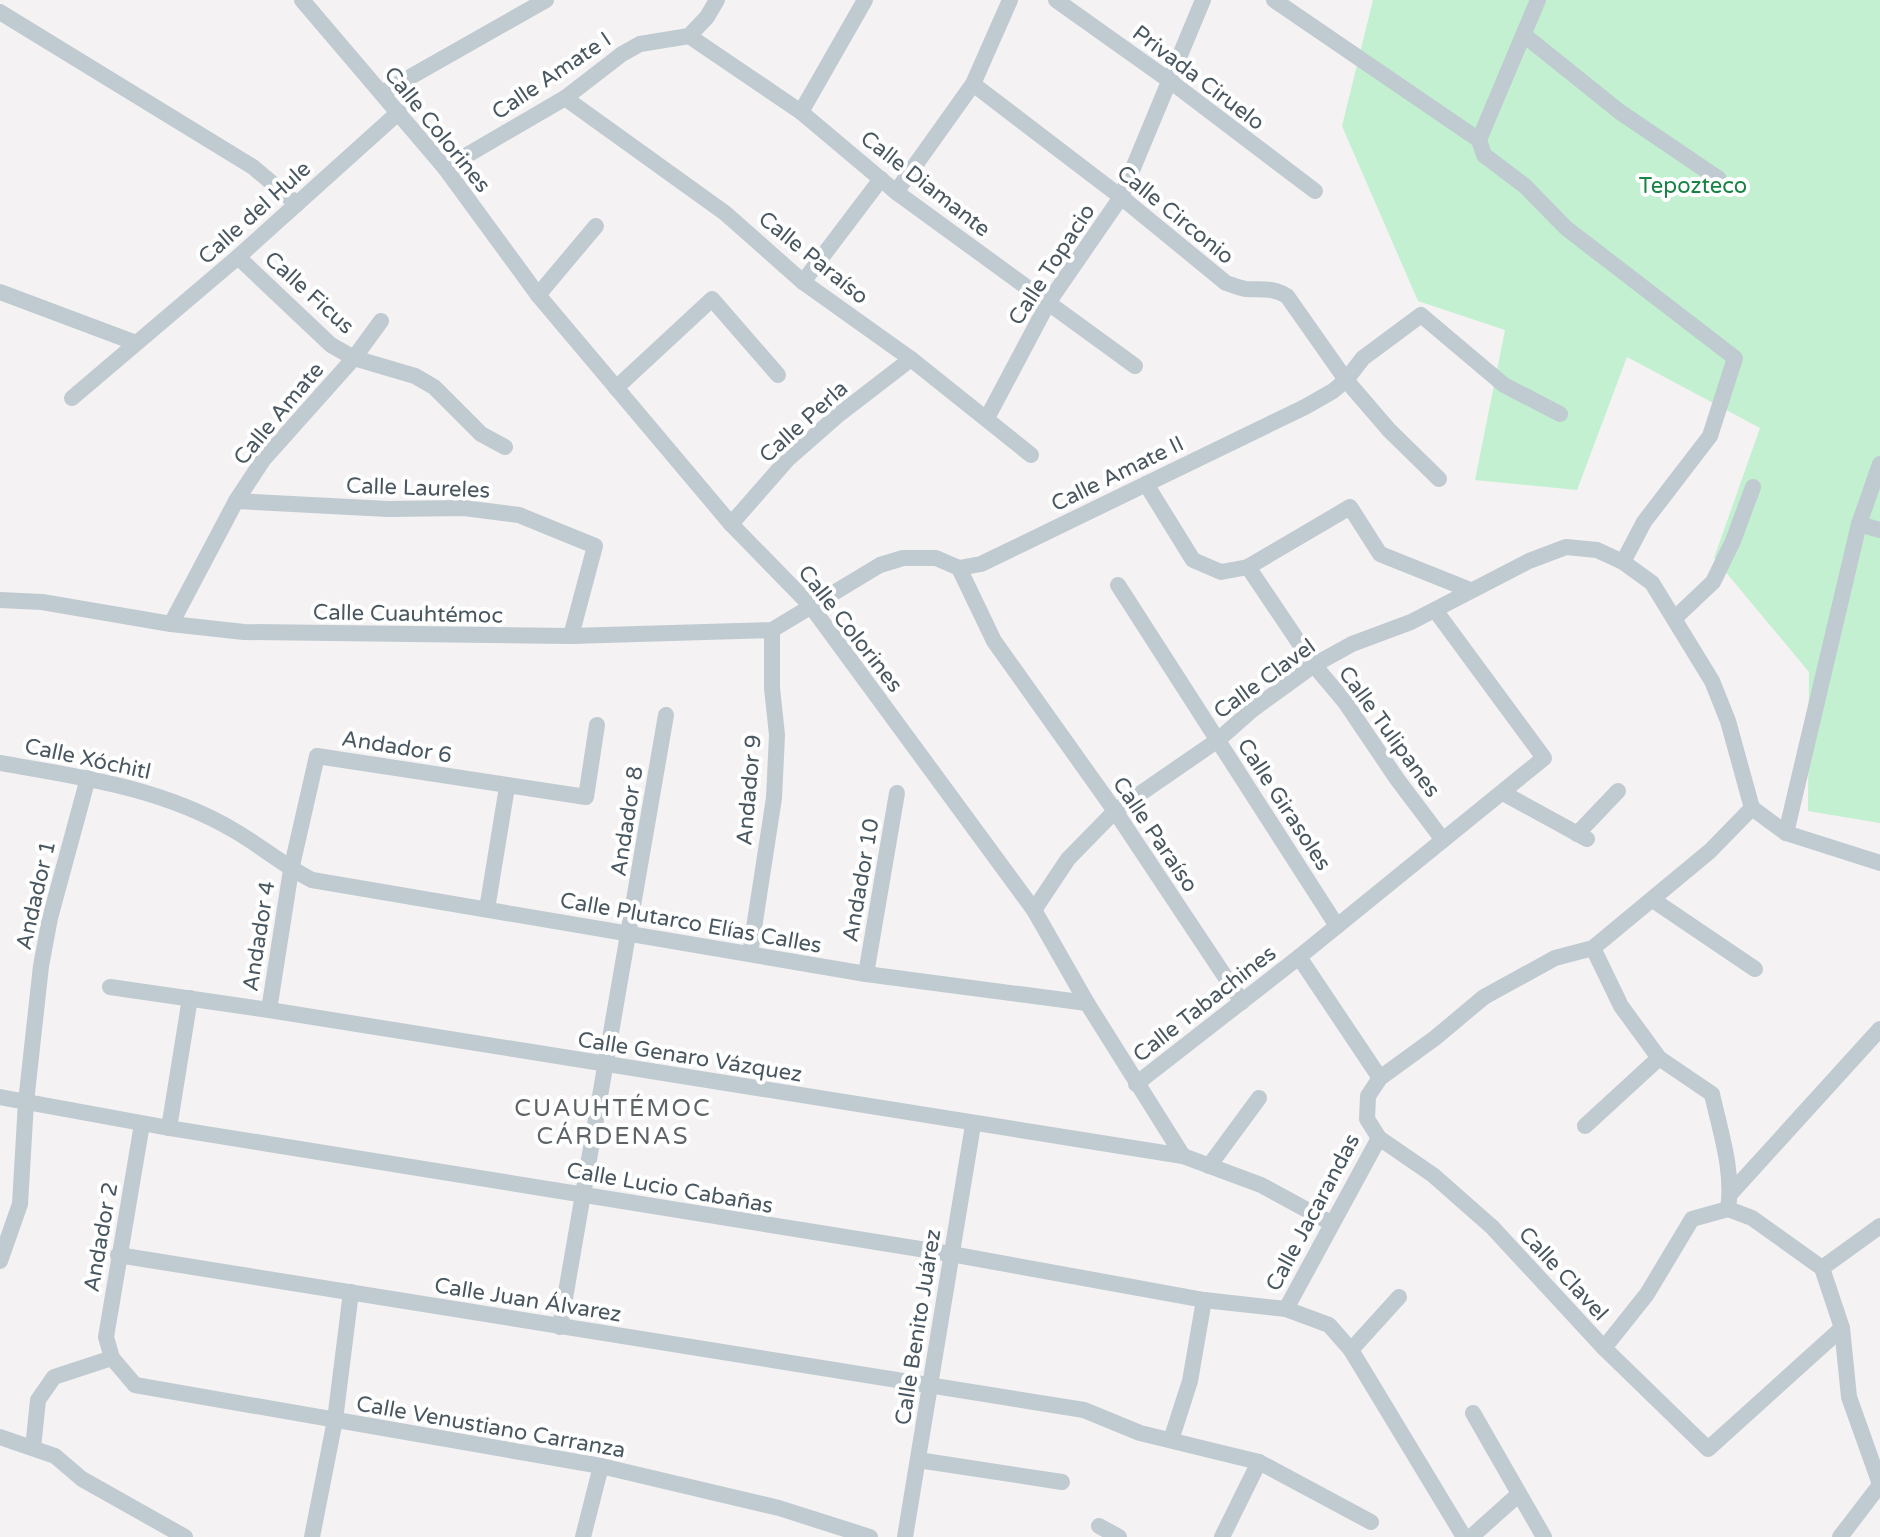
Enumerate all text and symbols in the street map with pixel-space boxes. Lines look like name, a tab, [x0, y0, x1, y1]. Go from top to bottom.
street label: Privada Ciruelo	[1127, 20, 1269, 136]
street label: Calle Amate I	[487, 26, 616, 125]
street label: Calle Colorines	[379, 62, 496, 198]
street label: Calle Diamante	[855, 125, 995, 242]
street label: Calle del Hule	[193, 156, 316, 270]
street label: Calle Circonio	[1112, 160, 1239, 270]
park label: Tepozteco	[1639, 173, 1747, 199]
street label: Calle Topacio	[1003, 199, 1101, 330]
street label: Calle Paraíso	[753, 206, 873, 310]
street label: Calle Ficus	[259, 246, 359, 340]
street label: Calle Amate	[228, 357, 329, 470]
street label: Calle Perla	[754, 375, 853, 468]
street label: Calle Amate II	[1047, 431, 1188, 517]
street label: Calle Laureles	[345, 472, 490, 504]
street label: Calle Colorines	[792, 560, 908, 697]
street label: Calle Cuauhtémoc	[313, 599, 503, 629]
street label: Calle Clavel	[1209, 633, 1320, 724]
street label: Calle Tulipanes	[1333, 661, 1446, 802]
street label: Andador 6	[340, 725, 454, 769]
street label: Calle Xóchitl	[22, 733, 153, 785]
street label: Andador 9	[731, 734, 767, 847]
street label: Calle Girasoles	[1232, 734, 1336, 875]
street label: Andador 8	[605, 764, 649, 878]
street label: Calle Paraíso	[1107, 772, 1203, 897]
street label: Andador 10	[837, 816, 885, 944]
street label: Andador 1	[11, 838, 61, 952]
street label: Andador 4	[237, 879, 281, 993]
street label: Calle Plutarco Elías Calles	[558, 887, 824, 959]
street label: Calle Tabachines	[1128, 940, 1281, 1068]
street label: Calle Genaro Vázquez	[576, 1026, 804, 1088]
district label: CUAUHTÉMOC CÁRDENAS	[514, 1093, 712, 1151]
street label: Calle Jacarandas	[1260, 1129, 1365, 1296]
street label: Calle Lucio Cabañas	[564, 1157, 775, 1219]
street label: Andador 2	[79, 1180, 123, 1294]
street label: Calle Clavel	[1513, 1221, 1613, 1326]
street label: Calle Benito Juárez	[890, 1227, 946, 1427]
street label: Calle Juan Álvarez	[432, 1271, 623, 1328]
street label: Calle Venustiano Carranza	[354, 1390, 627, 1463]

